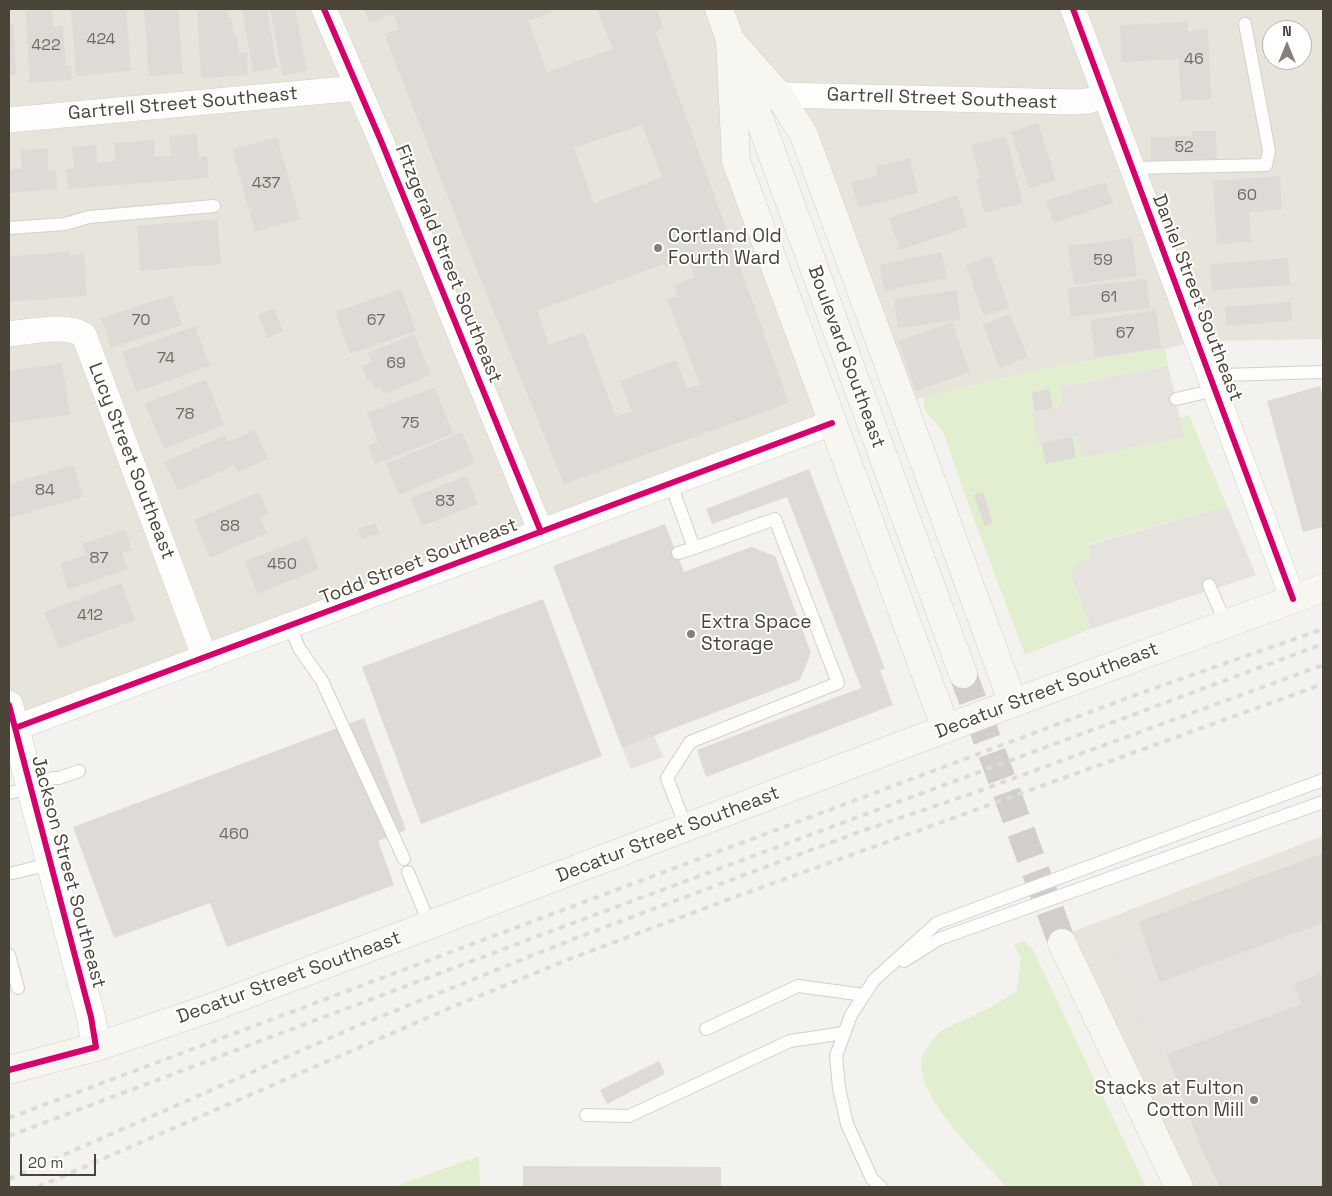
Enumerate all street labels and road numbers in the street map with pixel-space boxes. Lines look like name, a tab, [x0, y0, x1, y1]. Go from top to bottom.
street label: Gartrell Street Southeast	[67, 83, 299, 125]
street label: Gartrell Street Southeast	[826, 84, 1058, 114]
street label: Fitzgerald Street Southeast	[390, 141, 506, 387]
street label: Daniel Street Southeast	[1147, 191, 1247, 405]
street label: Boulevard Southeast	[802, 263, 890, 451]
street label: Lucy Street Southeast	[83, 359, 179, 563]
street label: Todd Street Southeast	[317, 514, 521, 610]
street label: Decatur Street Southeast	[932, 638, 1162, 744]
street label: Jackson Street Southeast	[26, 753, 110, 991]
street label: Decatur Street Southeast	[553, 782, 783, 888]
street label: Decatur Street Southeast	[174, 927, 404, 1029]

